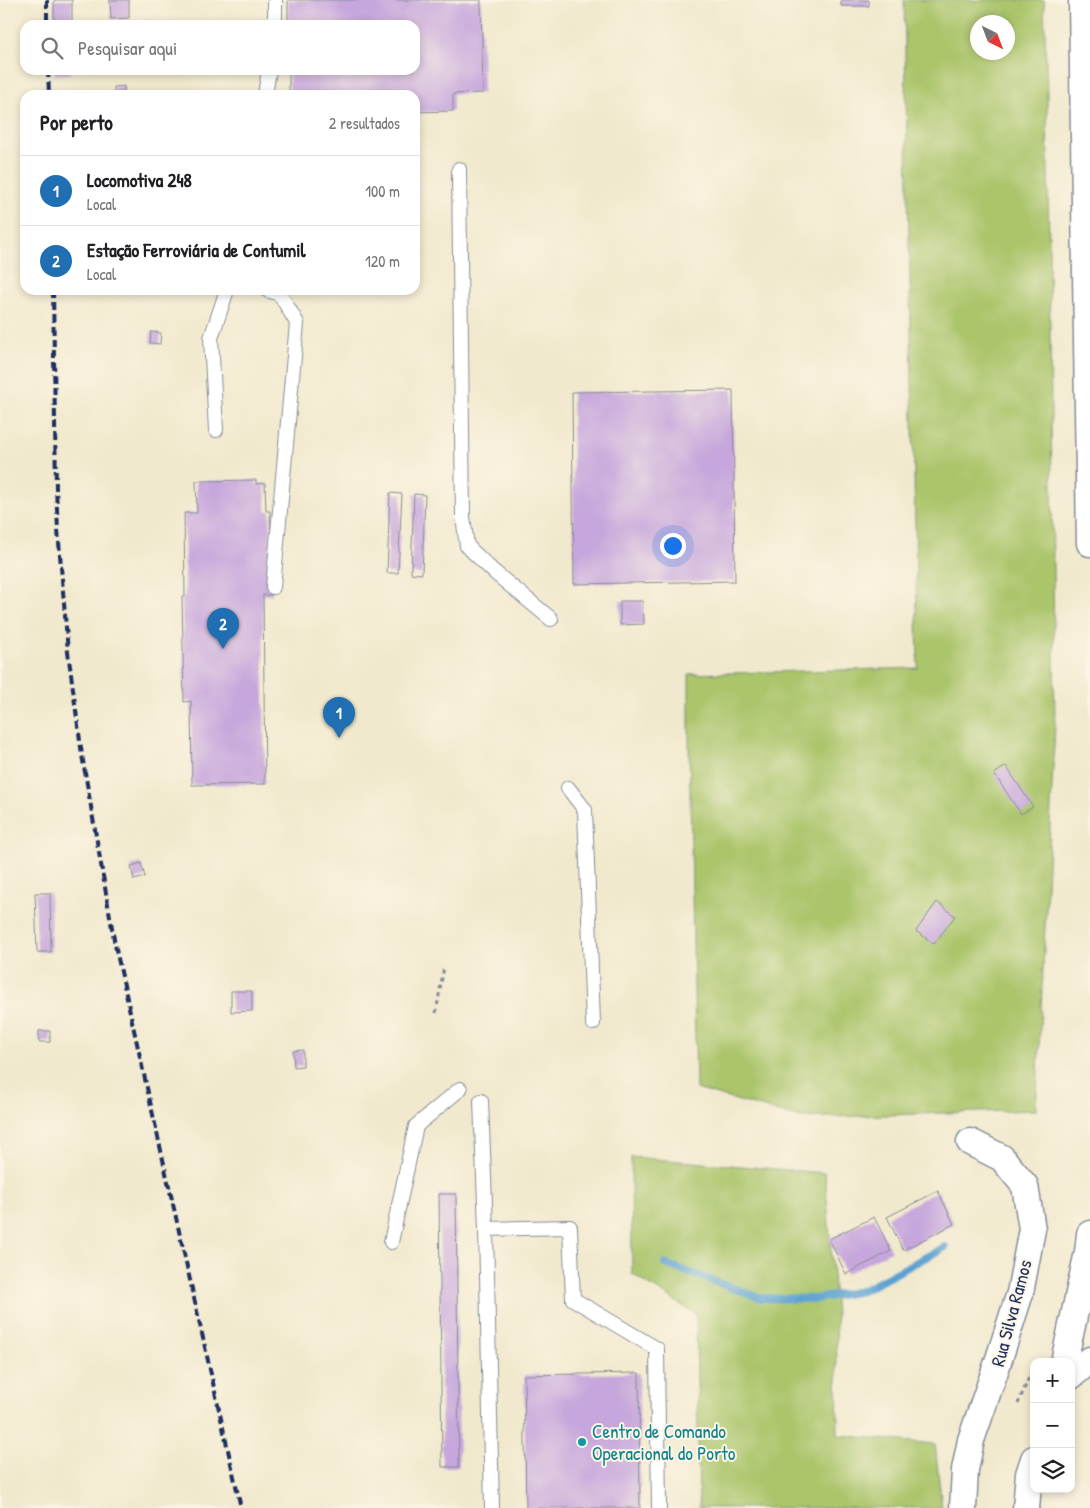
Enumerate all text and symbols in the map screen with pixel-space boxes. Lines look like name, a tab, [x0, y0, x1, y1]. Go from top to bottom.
north arrow	[970, 15, 1015, 60]
search box	[20, 20, 420, 75]
icon: search	[38, 34, 66, 62]
text: Pesquisar aqui	[78, 35, 177, 61]
text: Por perto	[40, 108, 113, 137]
text: 2 resultados	[329, 112, 400, 134]
text: Locomotiva 248	[87, 167, 192, 193]
text: 1	[53, 180, 59, 202]
text: 100 m	[365, 180, 400, 202]
text: Local	[87, 193, 116, 215]
text: Estação Ferroviária de Contumil	[87, 237, 306, 263]
text: 2	[52, 250, 60, 272]
text: 120 m	[365, 250, 400, 272]
text: Local	[87, 263, 116, 285]
your location	[660, 533, 686, 559]
pin: 2	[207, 608, 239, 649]
pin: 1	[323, 697, 355, 738]
street label: Rua Silva Ramos	[984, 1257, 1038, 1369]
map controls	[1030, 1358, 1075, 1493]
button: +	[1030, 1358, 1075, 1403]
button: −	[1030, 1403, 1075, 1448]
place label: Centro de Comando Operacional do Porto	[592, 1418, 736, 1466]
marker: Centro de Comando Operacional do Porto	[576, 1436, 588, 1448]
button: layers	[1030, 1448, 1075, 1493]

